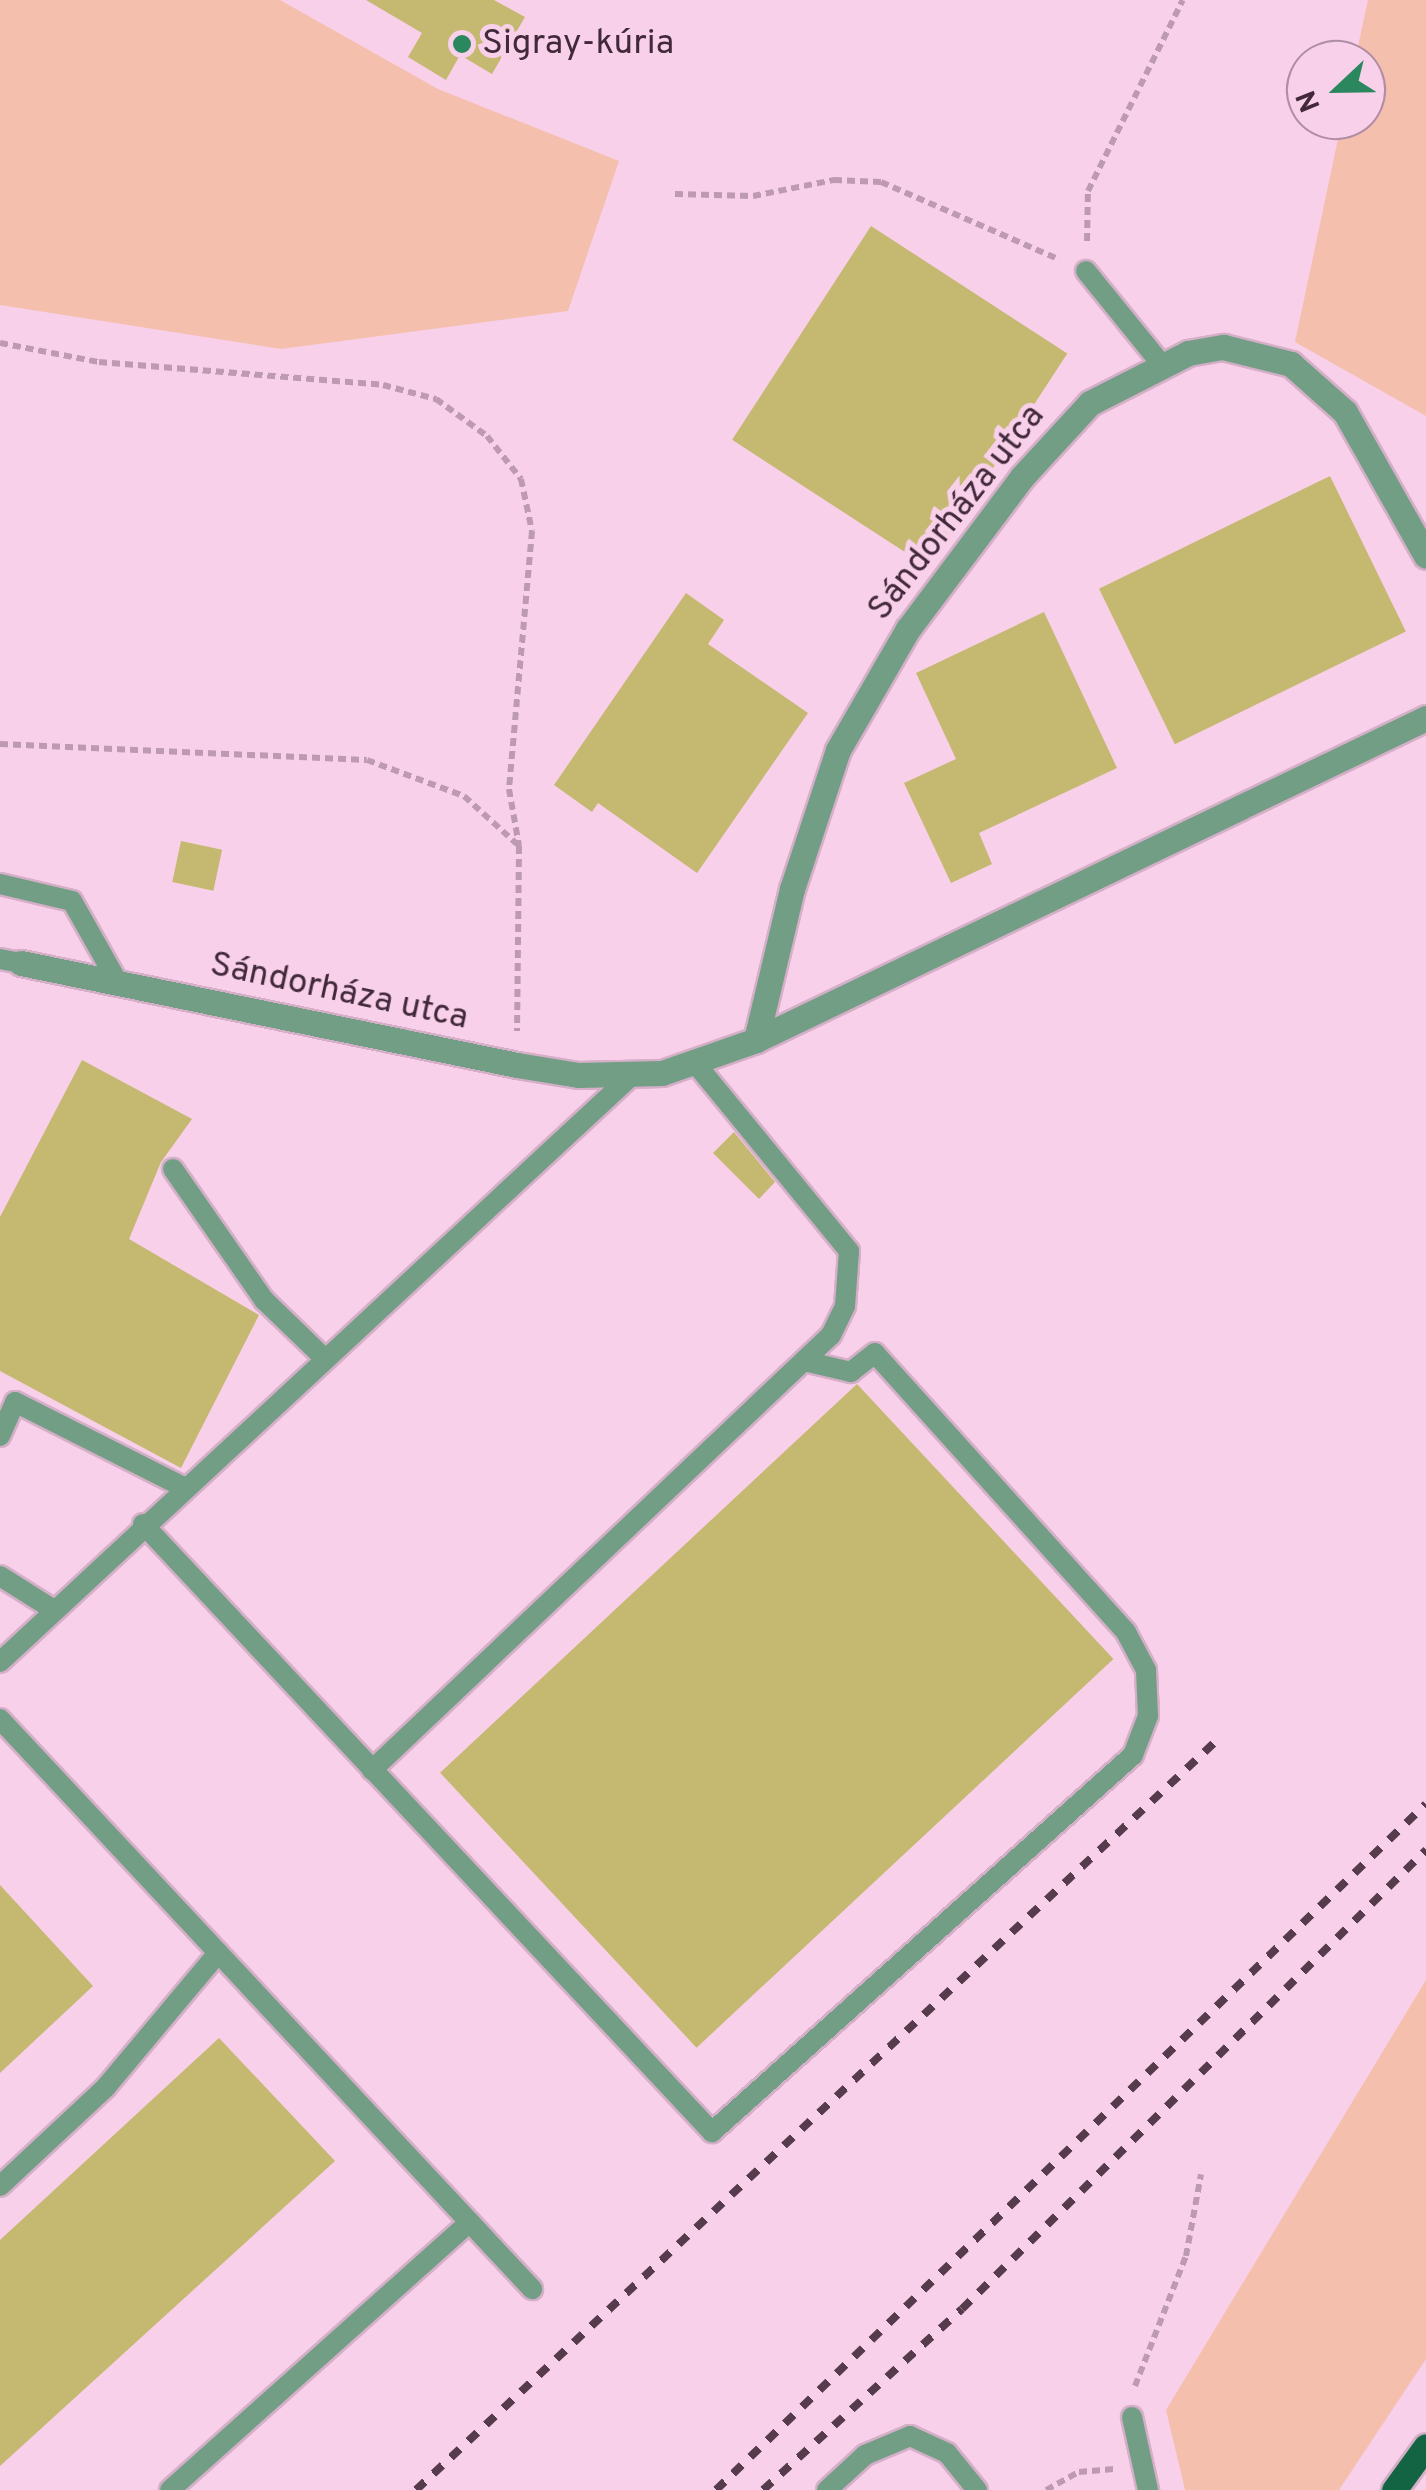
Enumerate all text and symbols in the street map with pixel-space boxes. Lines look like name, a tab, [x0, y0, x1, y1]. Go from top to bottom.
place label: Sigray-kúria	[482, 23, 674, 65]
marker: Sigray-kúria	[451, 33, 473, 55]
north arrow	[1286, 40, 1386, 140]
text: N	[1290, 84, 1330, 117]
street label: Sándorháza utca	[860, 397, 1054, 629]
street label: Sándorháza utca	[206, 944, 472, 1040]

